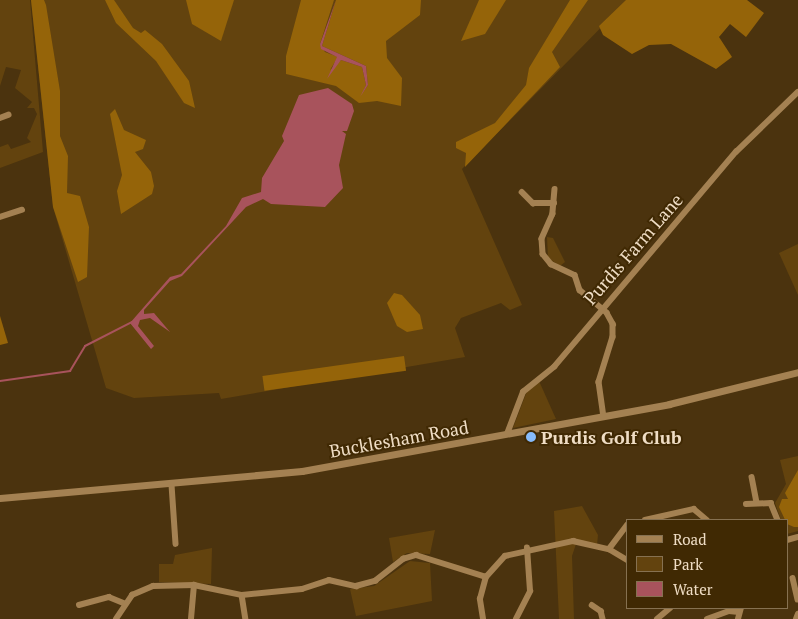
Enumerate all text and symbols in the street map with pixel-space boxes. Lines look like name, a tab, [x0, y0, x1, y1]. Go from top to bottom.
street label: Purdis Farm Lane	[579, 189, 687, 309]
street label: Bucklesham Road	[328, 416, 470, 462]
place label: Purdis Golf Club	[541, 426, 682, 448]
marker: Purdis Golf Club	[525, 431, 537, 443]
legend	[626, 519, 788, 609]
text: Road	[673, 529, 706, 549]
text: Park	[673, 554, 703, 574]
text: Water	[673, 579, 712, 599]

